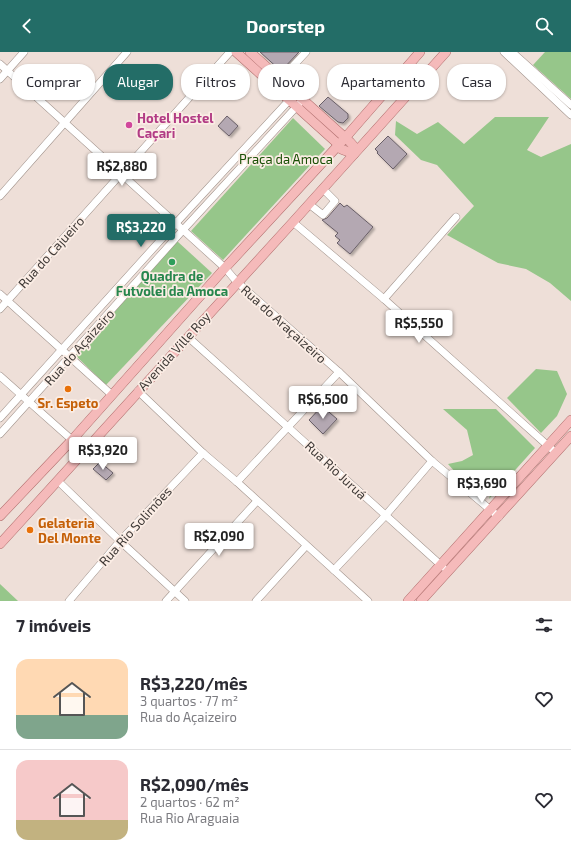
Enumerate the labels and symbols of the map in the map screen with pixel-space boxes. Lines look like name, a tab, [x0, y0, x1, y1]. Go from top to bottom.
place label: Hotel Hostel Caçari	[137, 110, 214, 142]
marker: Hotel Hostel Caçari	[124, 120, 134, 130]
park label: Praça da Amoca	[239, 151, 333, 168]
pin: R$2,880	[85, 153, 159, 187]
street label: Rua do Cajueiro	[15, 213, 87, 291]
pin: R$3,220	[104, 214, 178, 248]
marker: Quadra de Futvolei da Amoca	[167, 257, 177, 267]
place label: Quadra de Futvolei da Amoca	[116, 268, 228, 299]
street label: Rua do Araçaizeiro	[237, 281, 330, 367]
street label: Rua do Açaizeiro	[41, 306, 118, 389]
street label: Avenida Ville Roy	[134, 308, 214, 394]
pin: R$5,550	[382, 310, 456, 344]
marker: Sr. Espeto	[63, 384, 73, 394]
pin: R$6,500	[286, 386, 360, 420]
place label: Sr. Espeto	[37, 395, 99, 411]
pin: R$3,920	[66, 437, 140, 471]
street label: Rua Rio Juruá	[302, 437, 370, 503]
pin: R$3,690	[445, 470, 519, 504]
street label: Rua Rio Solimões	[95, 483, 175, 569]
place label: Gelateria Del Monte	[38, 515, 101, 546]
pin: R$2,090	[182, 523, 256, 557]
marker: Gelateria Del Monte	[25, 525, 35, 535]

